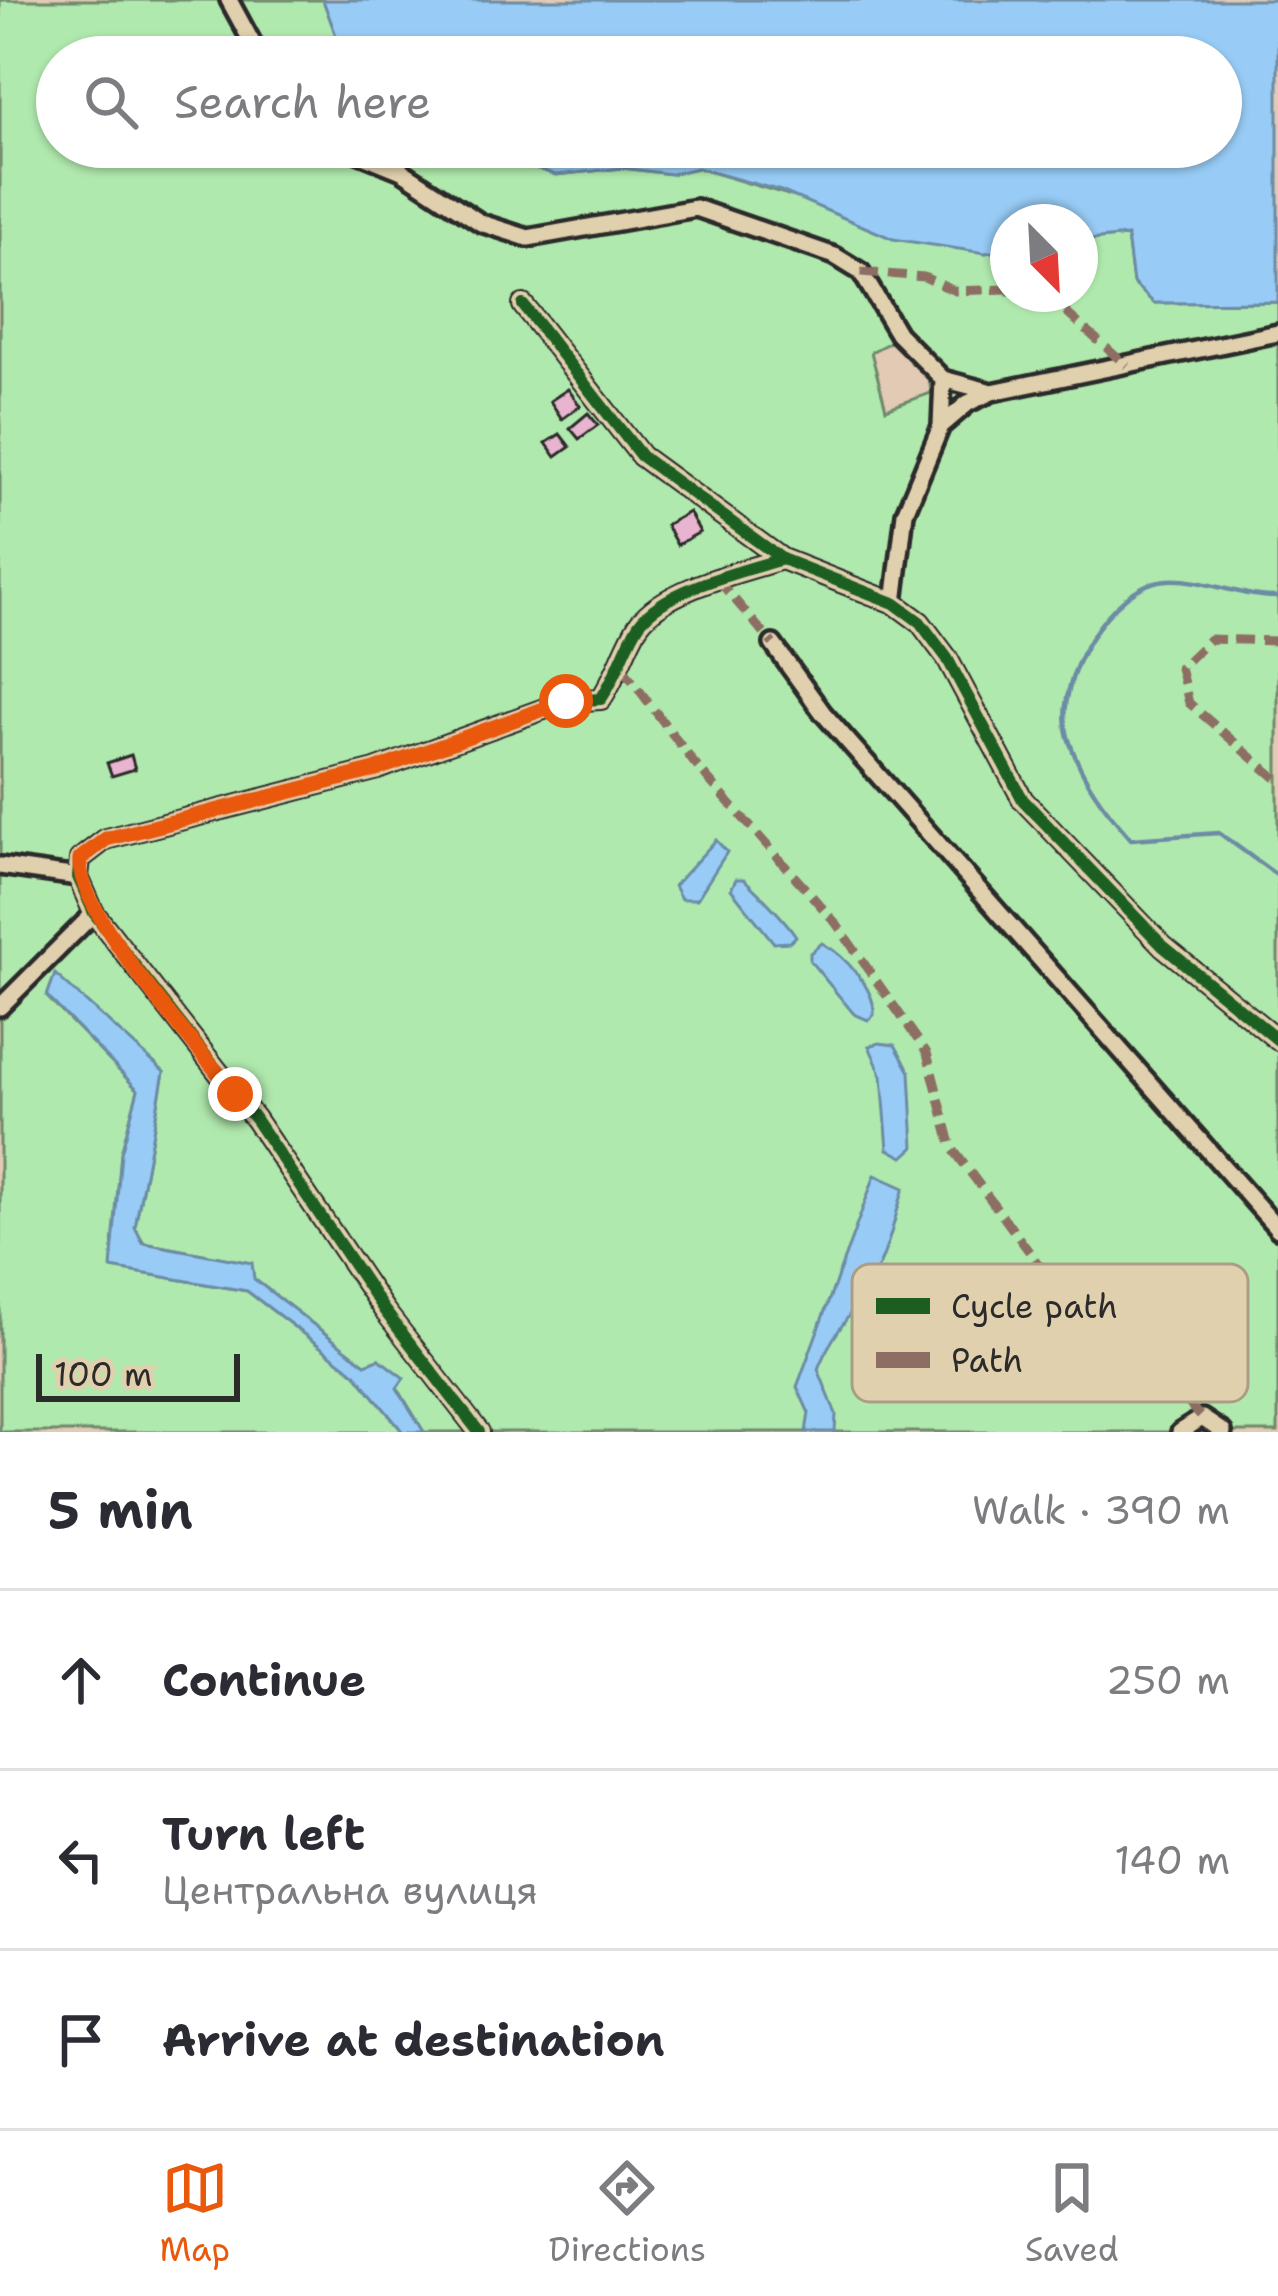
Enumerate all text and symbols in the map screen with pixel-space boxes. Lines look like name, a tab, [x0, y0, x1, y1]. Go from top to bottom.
search box	[36, 36, 1242, 168]
icon: search	[78, 69, 144, 135]
text: Search here	[174, 72, 431, 132]
north arrow	[990, 204, 1098, 312]
route start	[539, 674, 593, 728]
route end	[208, 1067, 262, 1121]
legend	[852, 1264, 1248, 1402]
text: Cycle path	[951, 1284, 1118, 1329]
text: Path	[951, 1338, 1023, 1383]
scale bar	[36, 1348, 240, 1401]
text: 100 m	[54, 1352, 153, 1397]
text: 5 min	[48, 1476, 193, 1544]
text: Walk · 390 m	[972, 1484, 1230, 1536]
icon: ahead	[48, 1647, 114, 1713]
text: Continue	[162, 1650, 366, 1710]
text: 250 m	[1106, 1654, 1230, 1706]
text: Turn left	[162, 1804, 365, 1864]
icon: left	[48, 1827, 114, 1893]
text: 140 m	[1114, 1834, 1230, 1886]
text: Центральна вулиця	[162, 1864, 538, 1916]
icon: arrive	[48, 2007, 114, 2073]
text: Arrive at destination	[162, 2010, 665, 2070]
tab: Map	[159, 2155, 230, 2272]
tab: Directions	[549, 2155, 706, 2272]
tab: Saved	[1025, 2155, 1119, 2272]

